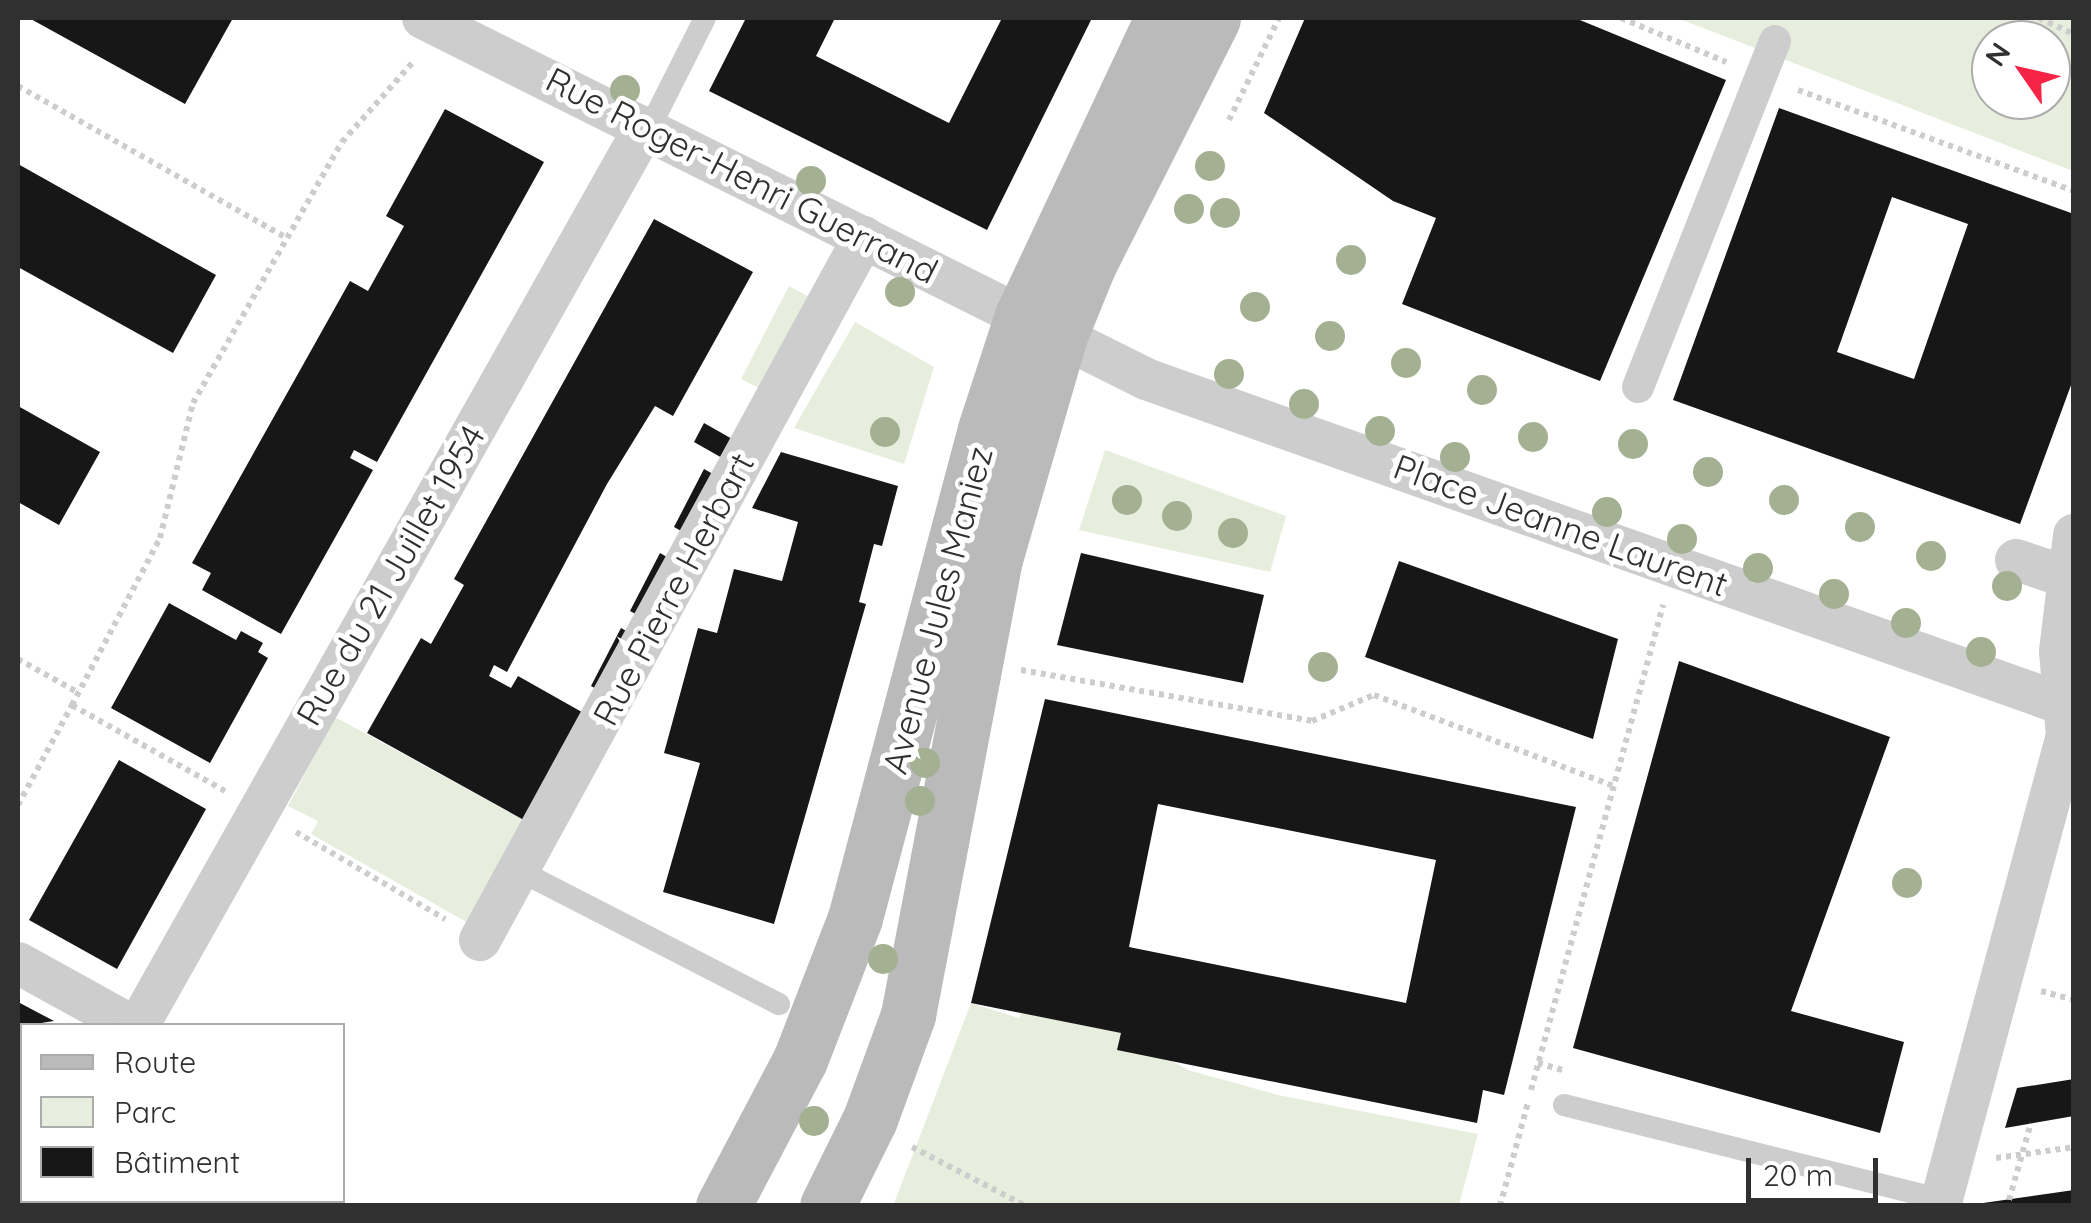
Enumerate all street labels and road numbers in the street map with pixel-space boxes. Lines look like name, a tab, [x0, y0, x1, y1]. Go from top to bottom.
street label: Rue Roger-Henri Guerrand	[539, 58, 945, 292]
street label: Rue du 21 Juillet 1954	[287, 417, 493, 733]
street label: Avenue Jules Maniez	[873, 442, 1001, 778]
street label: Place Jeanne Laurent	[1388, 445, 1734, 605]
street label: Rue Pierre Herbart	[584, 446, 762, 732]

